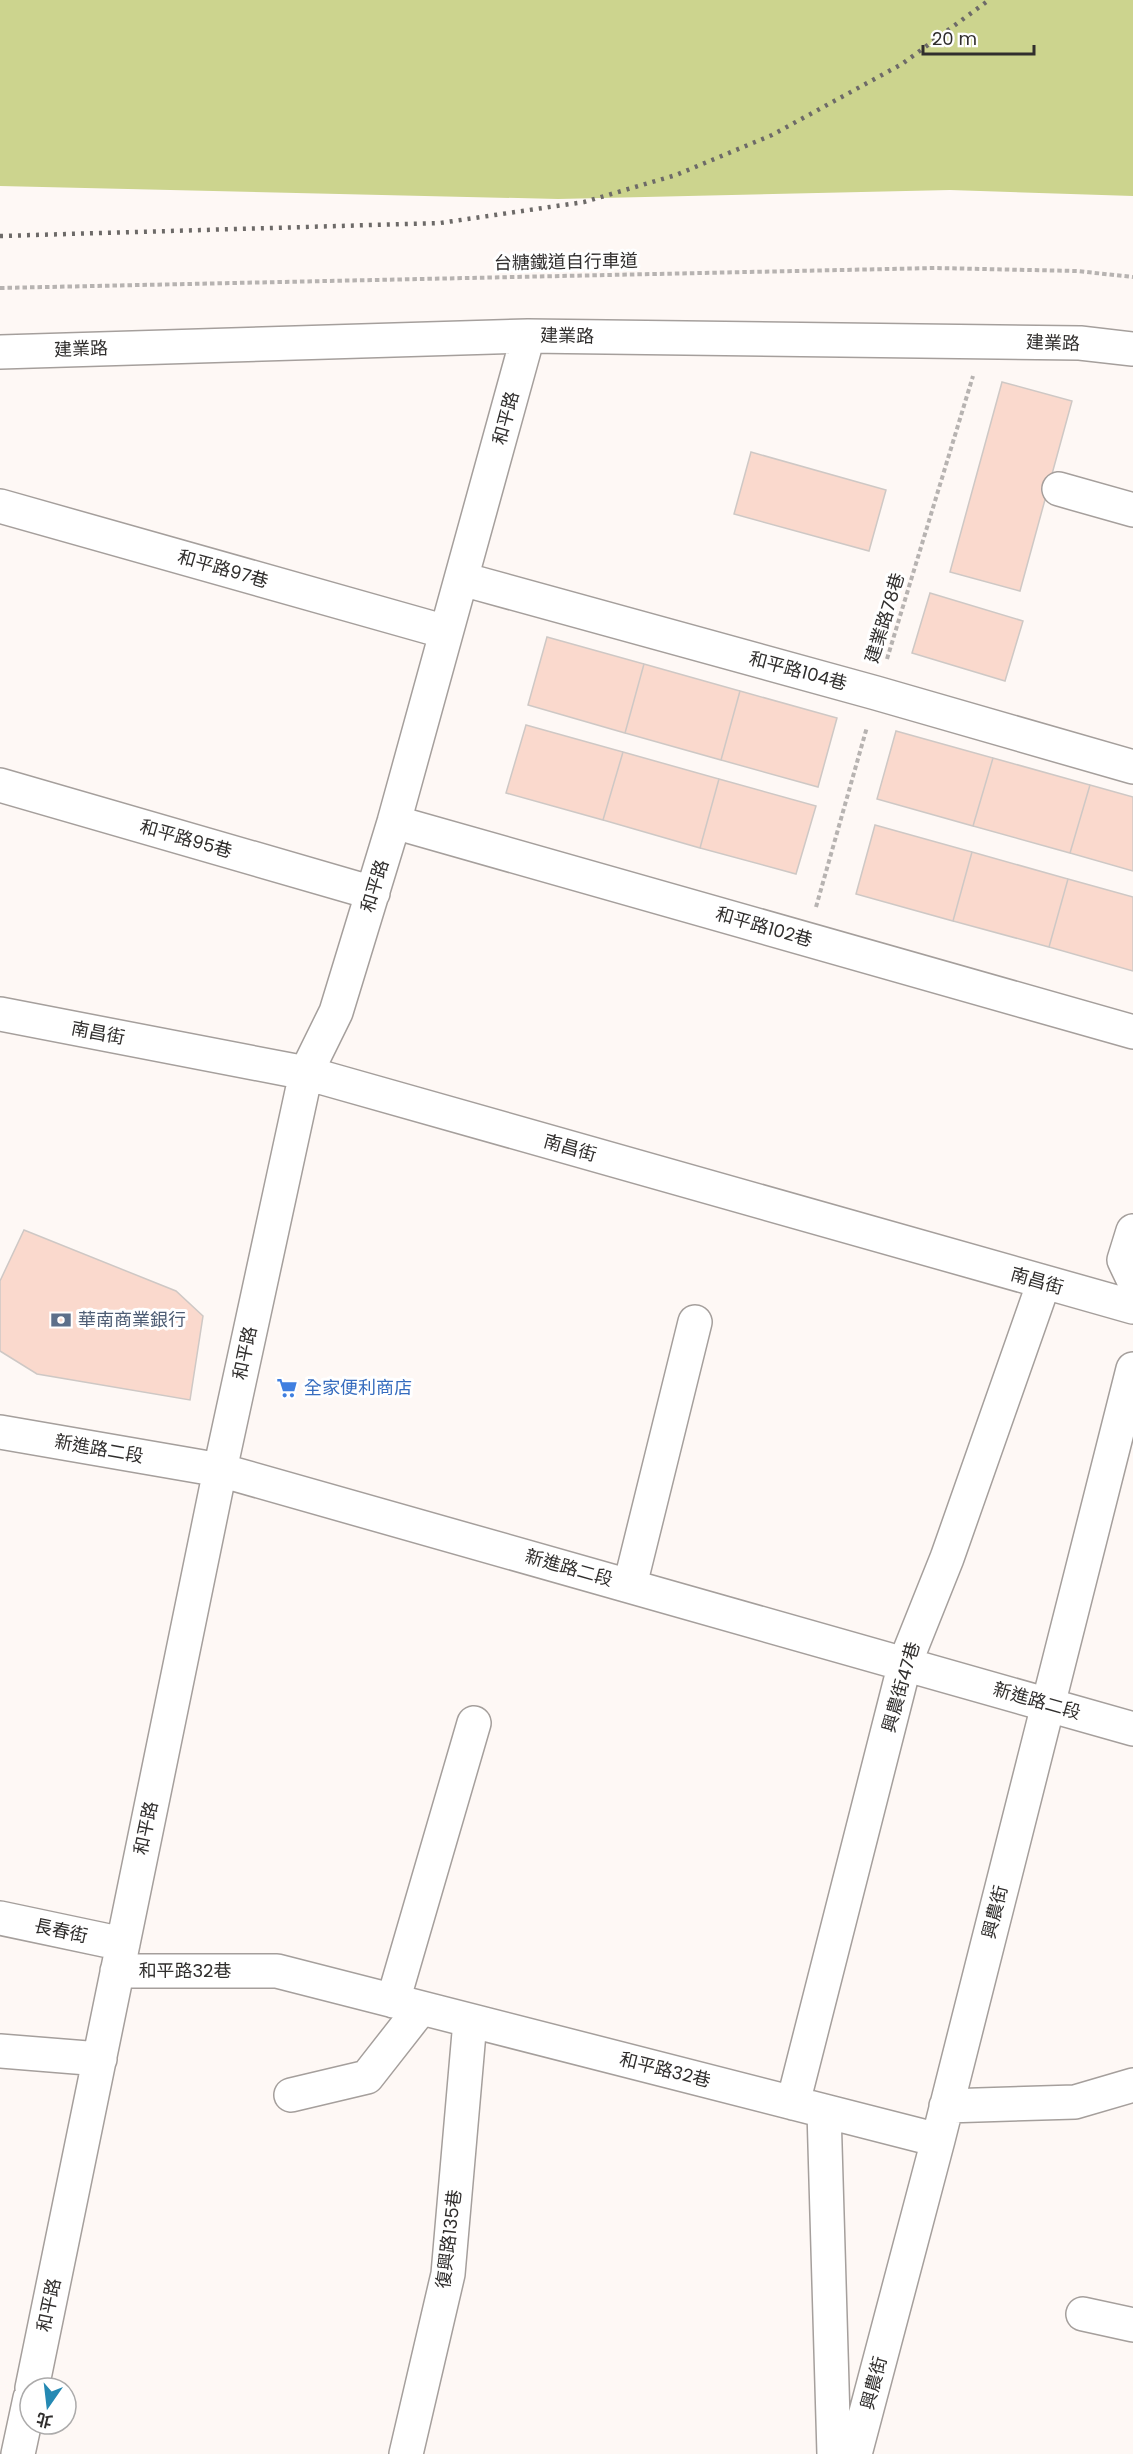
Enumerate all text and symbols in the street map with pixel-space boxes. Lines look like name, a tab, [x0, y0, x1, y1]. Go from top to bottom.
scale bar	[923, 18, 1034, 56]
text: 20 m	[932, 26, 977, 51]
street label: 台糖鐵道自行車道	[494, 248, 638, 275]
street label: 建業路	[540, 323, 594, 348]
street label: 建業路	[1026, 329, 1080, 356]
street label: 建業路	[54, 335, 108, 362]
street label: 和平路	[486, 389, 525, 447]
street label: 和平路97巷	[175, 544, 271, 593]
street label: 建業路78巷	[859, 570, 910, 666]
street label: 和平路104巷	[746, 645, 850, 696]
street label: 和平路95巷	[137, 813, 235, 864]
street label: 和平路	[355, 856, 394, 915]
street label: 和平路102巷	[713, 901, 815, 952]
street label: 南昌街	[69, 1015, 127, 1050]
street label: 南昌街	[541, 1128, 600, 1167]
street label: 南昌街	[1008, 1261, 1067, 1300]
place label: 華南商業銀行	[78, 1307, 186, 1332]
bank icon: 華南商業銀行	[49, 1308, 73, 1332]
street label: 和平路	[227, 1324, 262, 1382]
place label: 全家便利商店	[304, 1375, 412, 1400]
supermarket icon: 全家便利商店	[275, 1376, 299, 1400]
street label: 新進路二段	[53, 1428, 146, 1469]
street label: 新進路二段	[522, 1543, 616, 1592]
street label: 興農街47巷	[876, 1639, 925, 1735]
street label: 新進路二段	[990, 1676, 1084, 1725]
street label: 和平路	[128, 1799, 163, 1857]
street label: 興農街	[976, 1883, 1013, 1941]
street label: 長春街	[32, 1913, 90, 1948]
street label: 和平路32巷	[139, 1958, 231, 1983]
street label: 和平路32巷	[617, 2046, 713, 2093]
street label: 復興路135巷	[430, 2188, 467, 2290]
street label: 和平路	[31, 2276, 66, 2334]
street label: 興農街	[854, 2354, 893, 2412]
north arrow	[18, 2376, 78, 2436]
text: 北	[34, 2407, 55, 2433]

